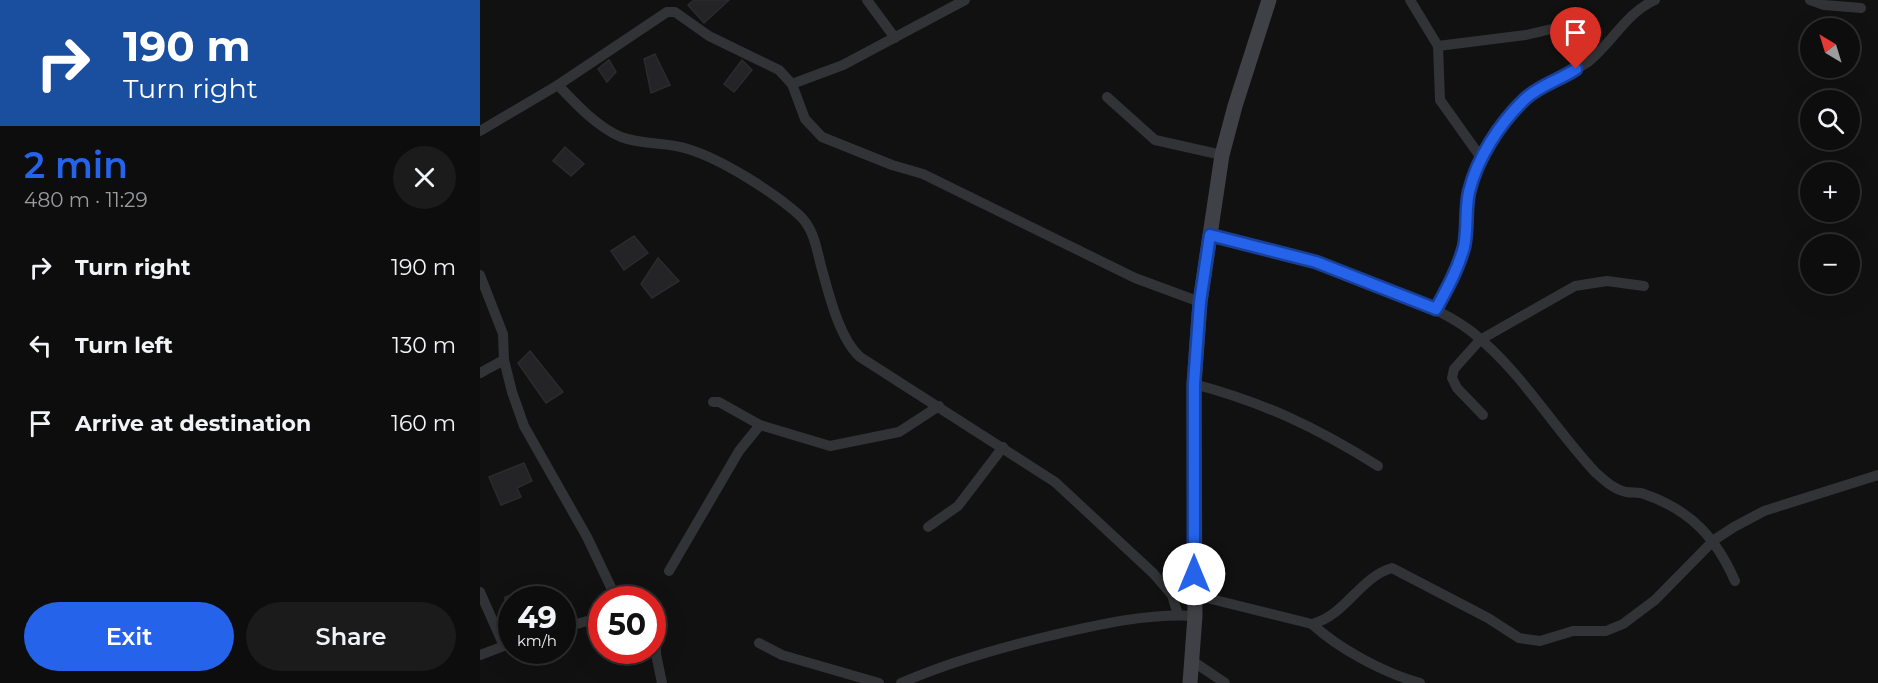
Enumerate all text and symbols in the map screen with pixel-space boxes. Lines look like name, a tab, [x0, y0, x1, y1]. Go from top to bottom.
pin	[1550, 7, 1601, 69]
icon: arrive	[1559, 16, 1592, 49]
north arrow	[1800, 18, 1860, 78]
map controls	[1800, 18, 1860, 294]
text: 190 m	[123, 20, 251, 72]
icon: right	[24, 24, 102, 102]
text: Turn right	[123, 72, 258, 105]
button: search	[1800, 90, 1860, 150]
text: 2 min	[24, 143, 128, 187]
button: close	[393, 146, 456, 209]
button: +	[1800, 162, 1860, 222]
text: 480 m · 11:29	[24, 188, 148, 212]
button: −	[1800, 234, 1860, 294]
icon: right	[24, 251, 57, 284]
text: Turn right	[75, 254, 190, 281]
text: 190 m	[391, 254, 456, 281]
icon: left	[24, 329, 57, 362]
text: Turn left	[75, 332, 173, 359]
text: 130 m	[392, 332, 456, 359]
icon: arrive	[24, 407, 57, 440]
text: Arrive at destination	[75, 410, 311, 437]
text: 160 m	[391, 410, 456, 437]
position arrow	[1162, 542, 1226, 606]
speed limit sign: 50	[588, 586, 666, 664]
text: 49	[517, 599, 557, 636]
button: Exit	[24, 602, 234, 671]
button: Share	[246, 602, 456, 671]
text: km/h	[517, 631, 557, 650]

